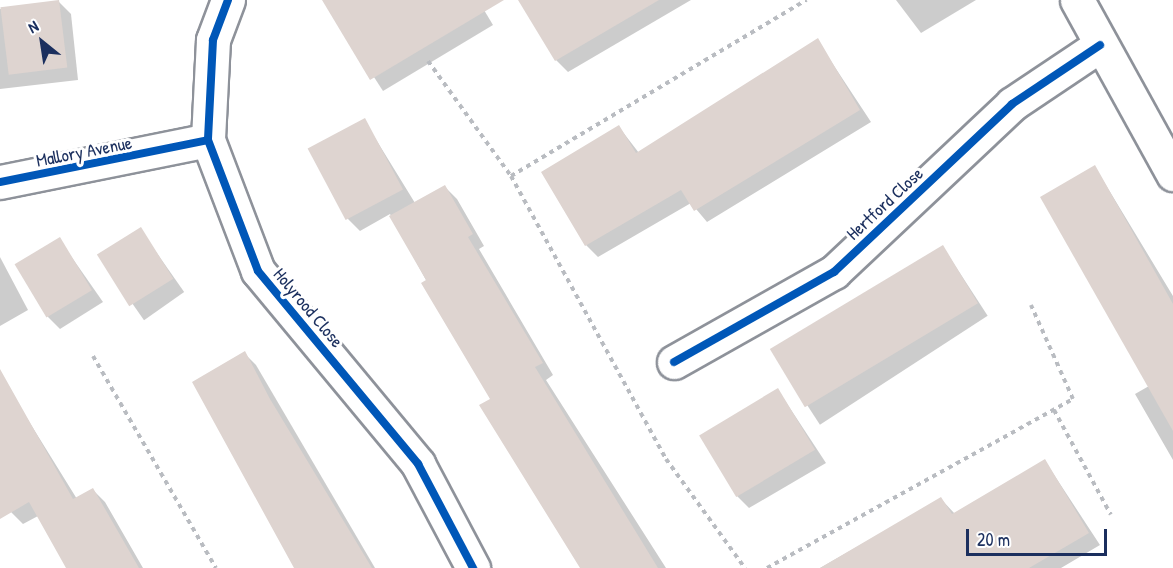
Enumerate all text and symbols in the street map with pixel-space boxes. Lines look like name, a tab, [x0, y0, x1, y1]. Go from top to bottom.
north arrow	[12, 12, 72, 72]
text: N	[24, 15, 42, 38]
street label: Mallory Avenue	[34, 132, 134, 172]
street label: Hertford Close	[842, 163, 928, 245]
street label: Holyrood Close	[269, 264, 347, 352]
scale bar	[969, 517, 1110, 555]
text: 20 m	[977, 527, 1010, 552]

